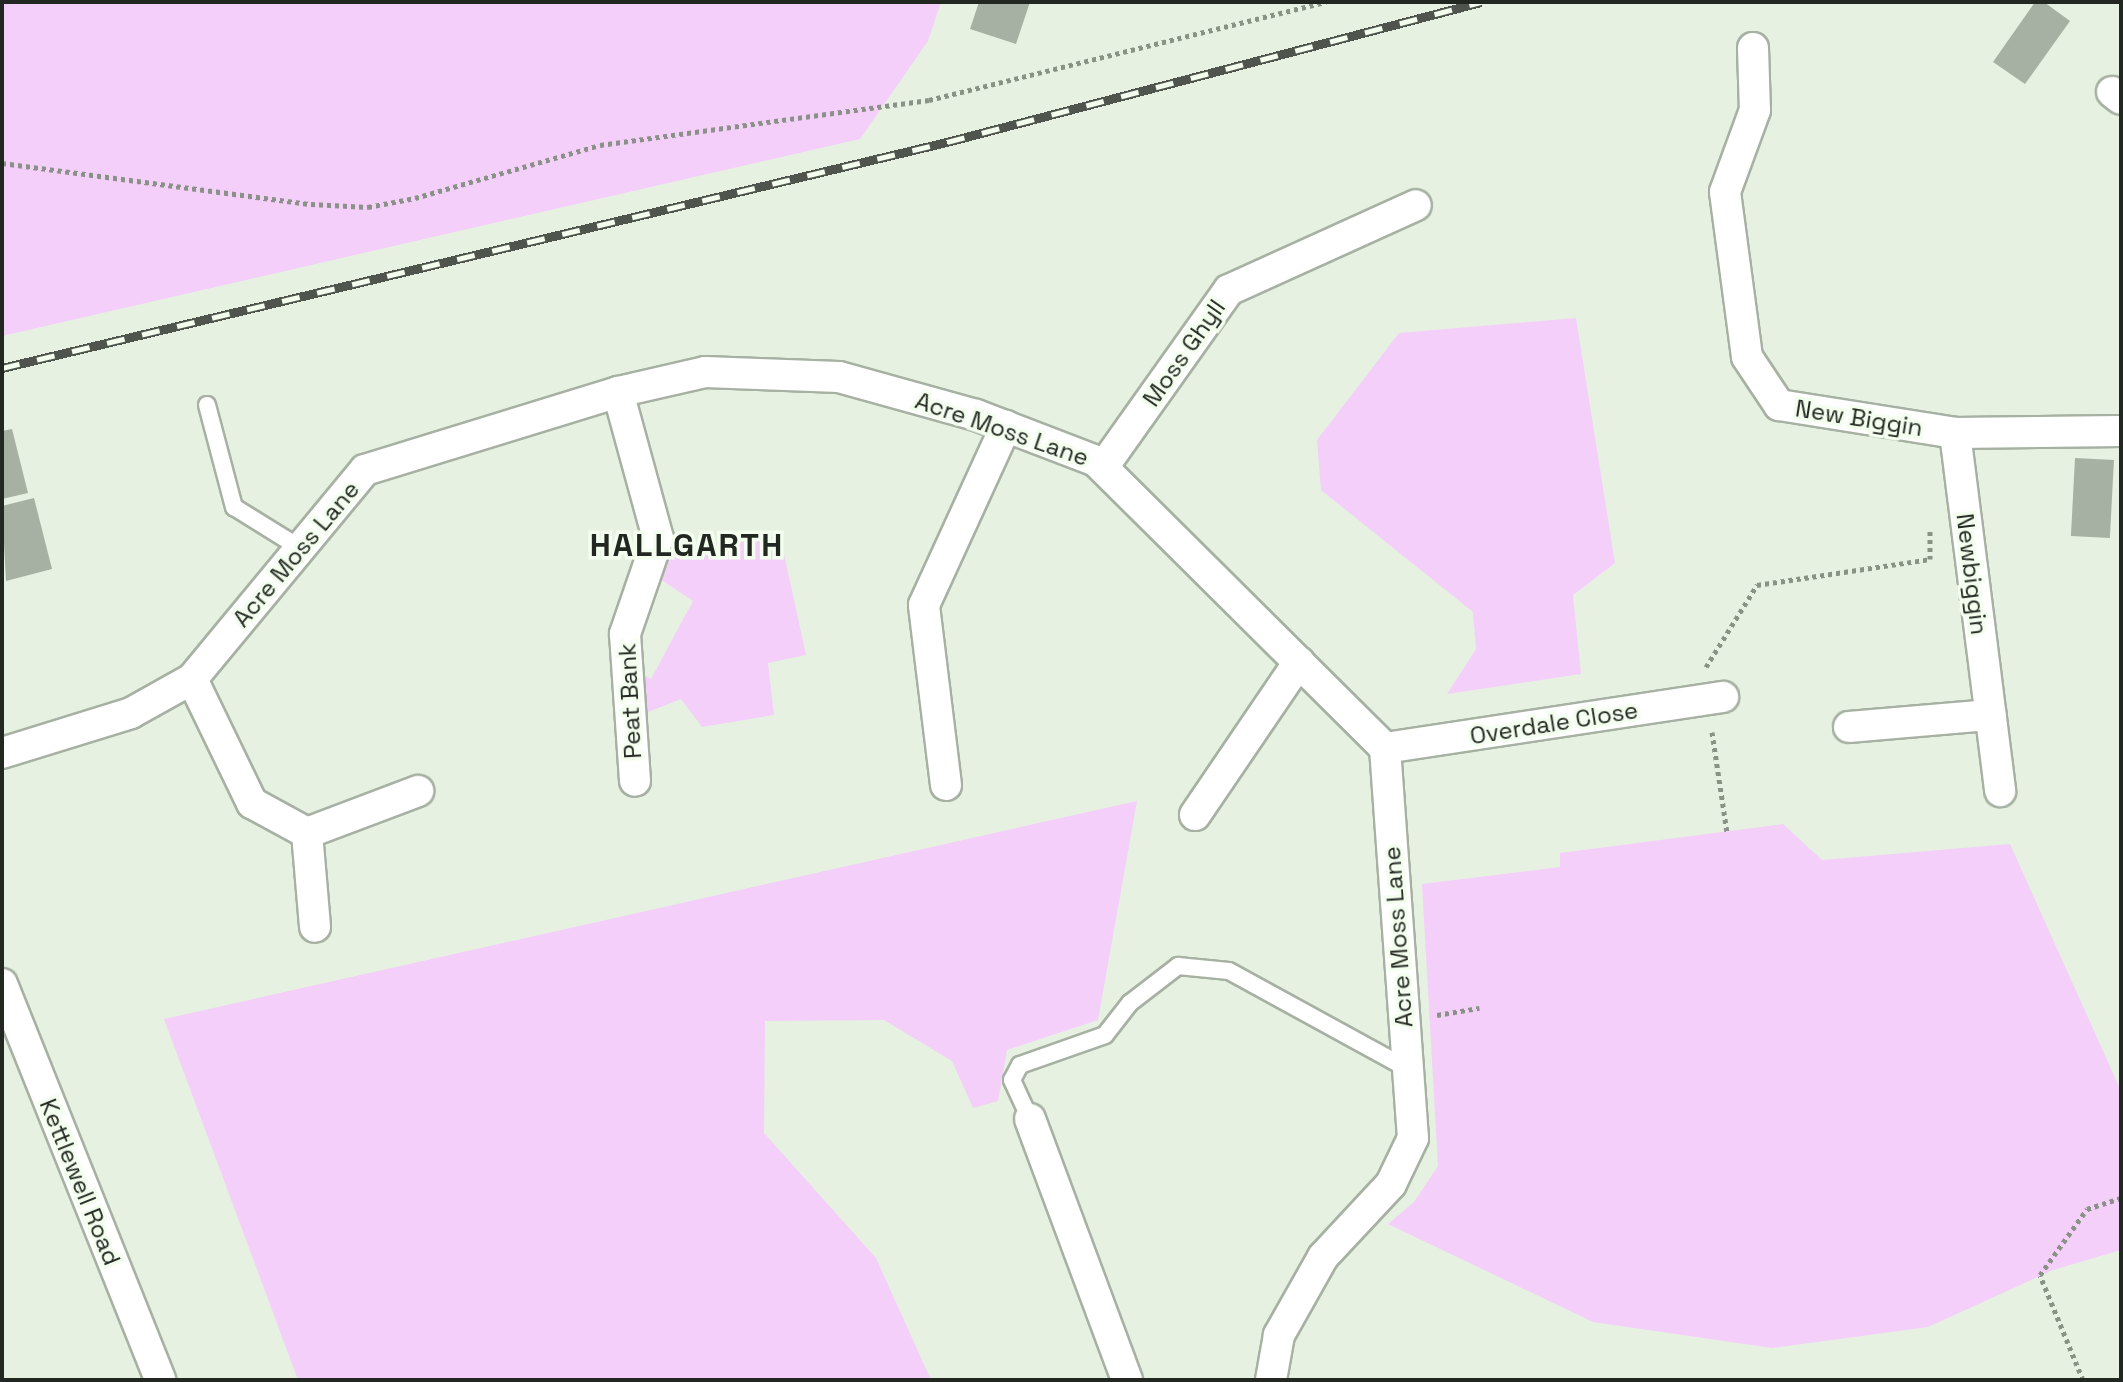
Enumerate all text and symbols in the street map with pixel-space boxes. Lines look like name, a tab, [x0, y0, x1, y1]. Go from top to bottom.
street label: Moss Ghyll	[1137, 294, 1231, 412]
street label: Acre Moss Lane	[912, 386, 1092, 472]
street label: New Biggin	[1793, 394, 1925, 442]
street label: Acre Moss Lane	[227, 475, 365, 633]
street label: Newbiggin	[1950, 512, 1994, 636]
district label: HALLGARTH	[590, 526, 784, 564]
street label: Peat Bank	[613, 642, 647, 760]
street label: Overdale Close	[1468, 695, 1640, 751]
street label: Acre Moss Lane	[1377, 846, 1419, 1028]
street label: Kettlewell Road	[33, 1095, 127, 1269]

